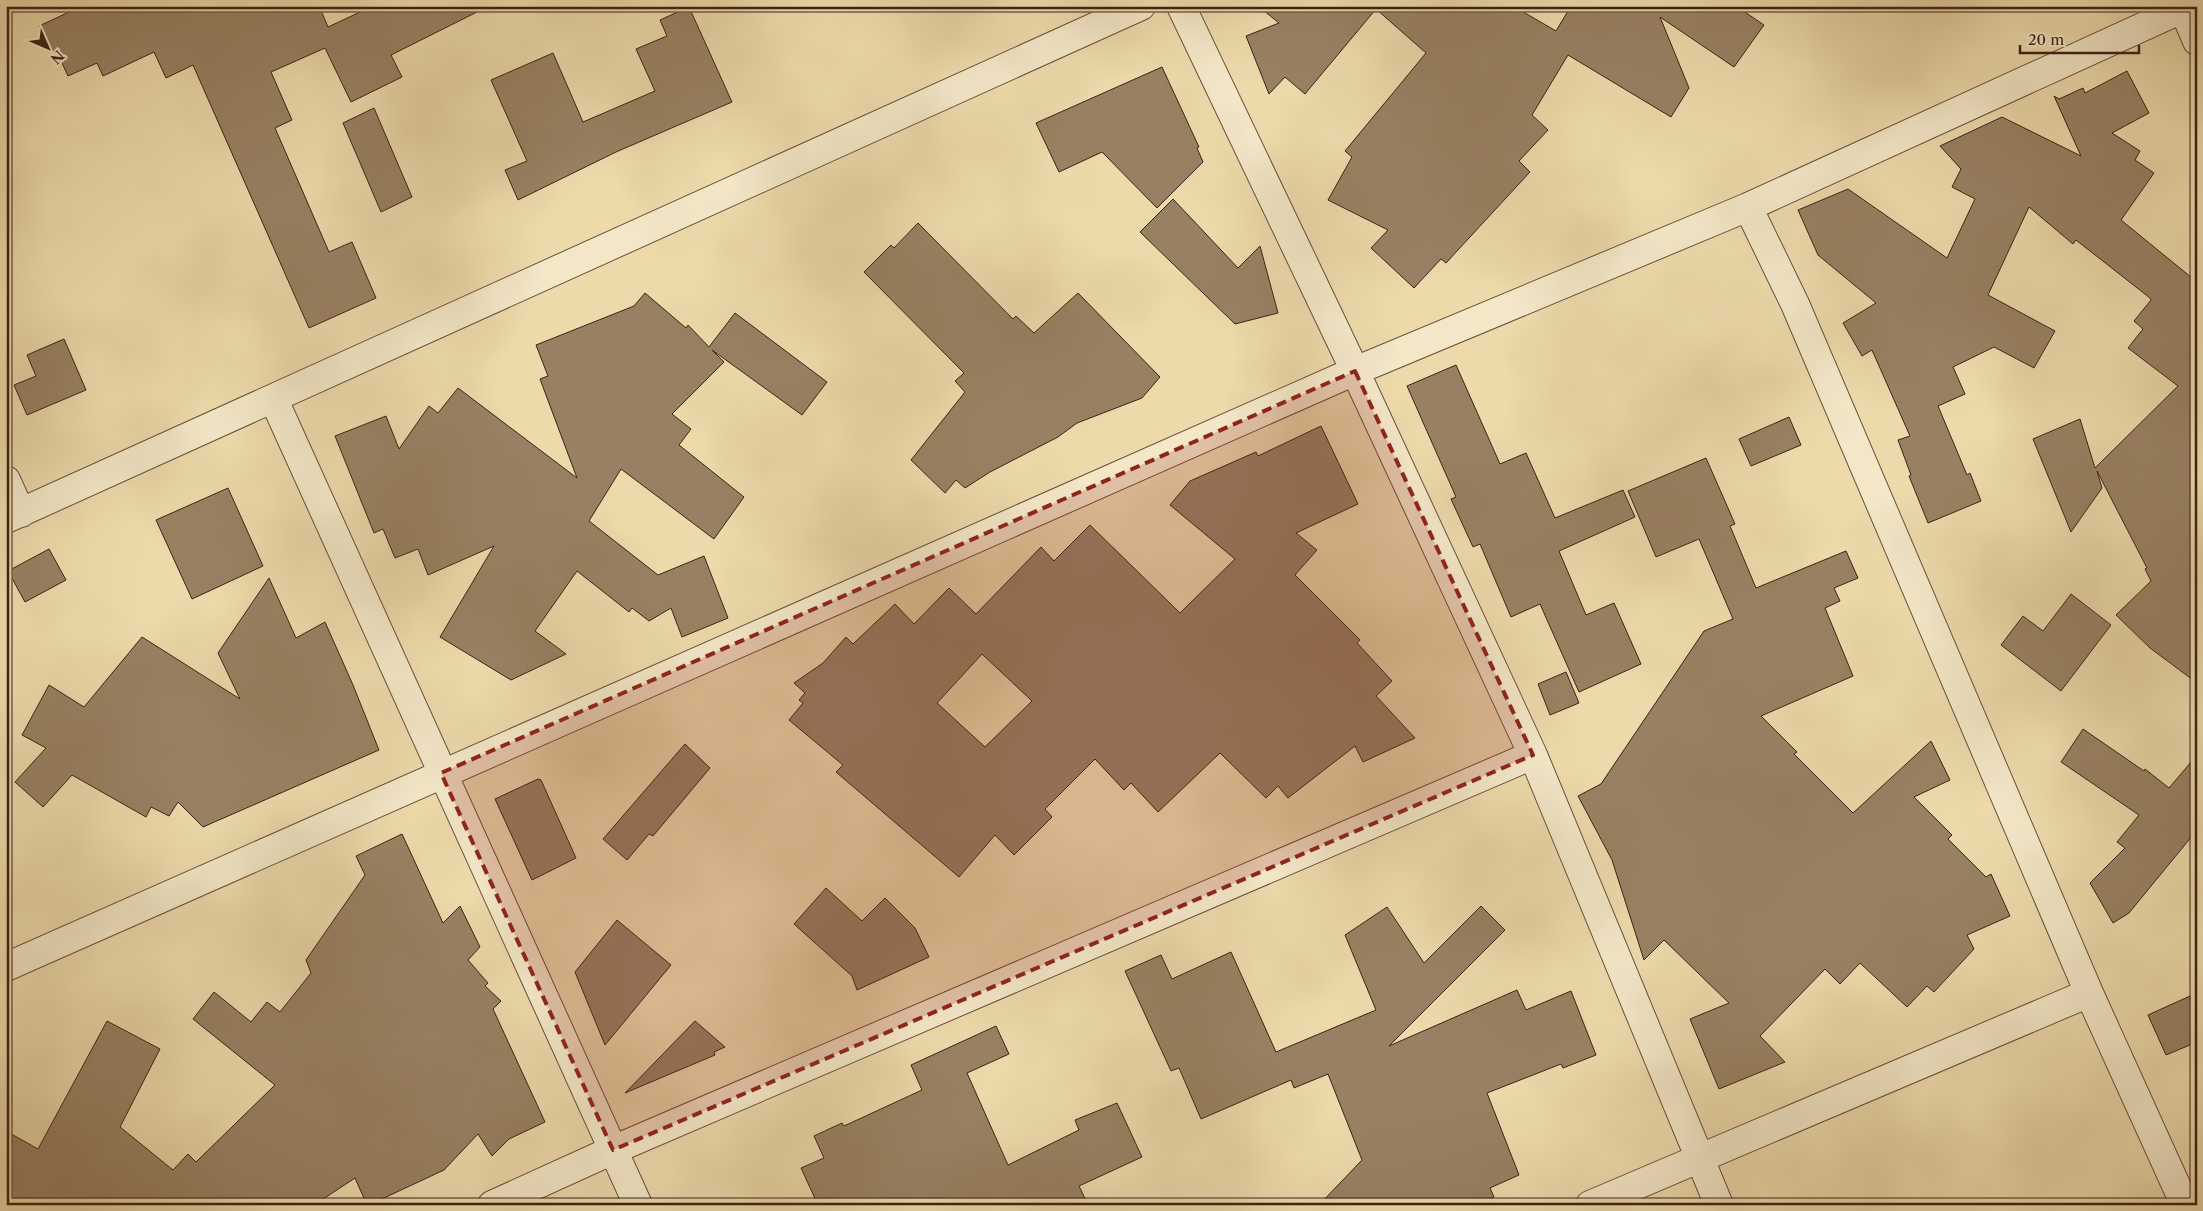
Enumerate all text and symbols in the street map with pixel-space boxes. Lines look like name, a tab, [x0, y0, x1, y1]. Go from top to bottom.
north arrow	[22, 22, 72, 72]
scale bar	[2020, 22, 2139, 54]
text: 20 m	[2028, 30, 2064, 49]
text: N	[47, 47, 68, 68]

